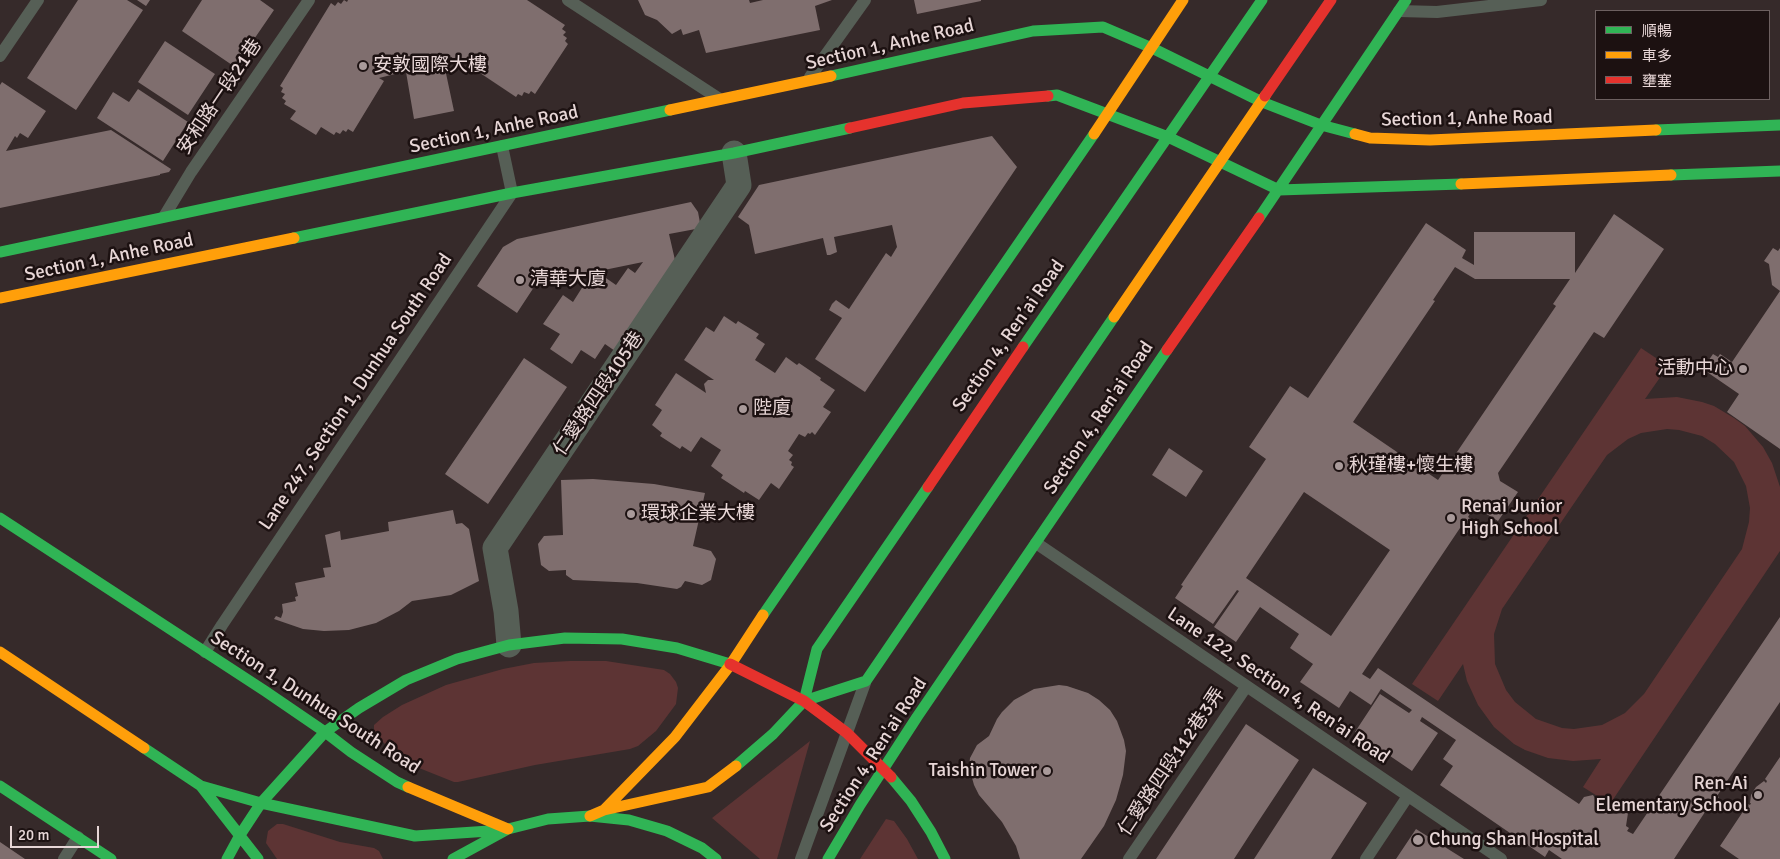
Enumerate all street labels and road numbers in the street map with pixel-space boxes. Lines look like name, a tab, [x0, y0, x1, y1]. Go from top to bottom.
street label: Section 1, Anhe Road	[804, 15, 976, 75]
street label: 安和路一段21巷	[173, 35, 267, 159]
street label: Section 1, Anhe Road	[408, 101, 580, 159]
street label: Section 1, Anhe Road	[1381, 106, 1553, 132]
street label: Section 1, Anhe Road	[23, 229, 195, 287]
street label: Lane 247, Section 1, Dunhua South Road	[255, 249, 457, 535]
street label: Section 4, Ren’ai Road	[948, 256, 1070, 416]
street label: 仁愛路四段105巷	[549, 328, 649, 460]
street label: Section 4, Ren'ai Road	[1039, 337, 1159, 499]
street label: Lane 122, Section 4, Ren'ai Road	[1163, 603, 1393, 769]
street label: Section 1, Dunhua South Road	[206, 627, 424, 779]
street label: Section 4, Ren'ai Road	[816, 674, 932, 836]
street label: 仁愛路四段112巷3弄	[1114, 683, 1230, 841]

